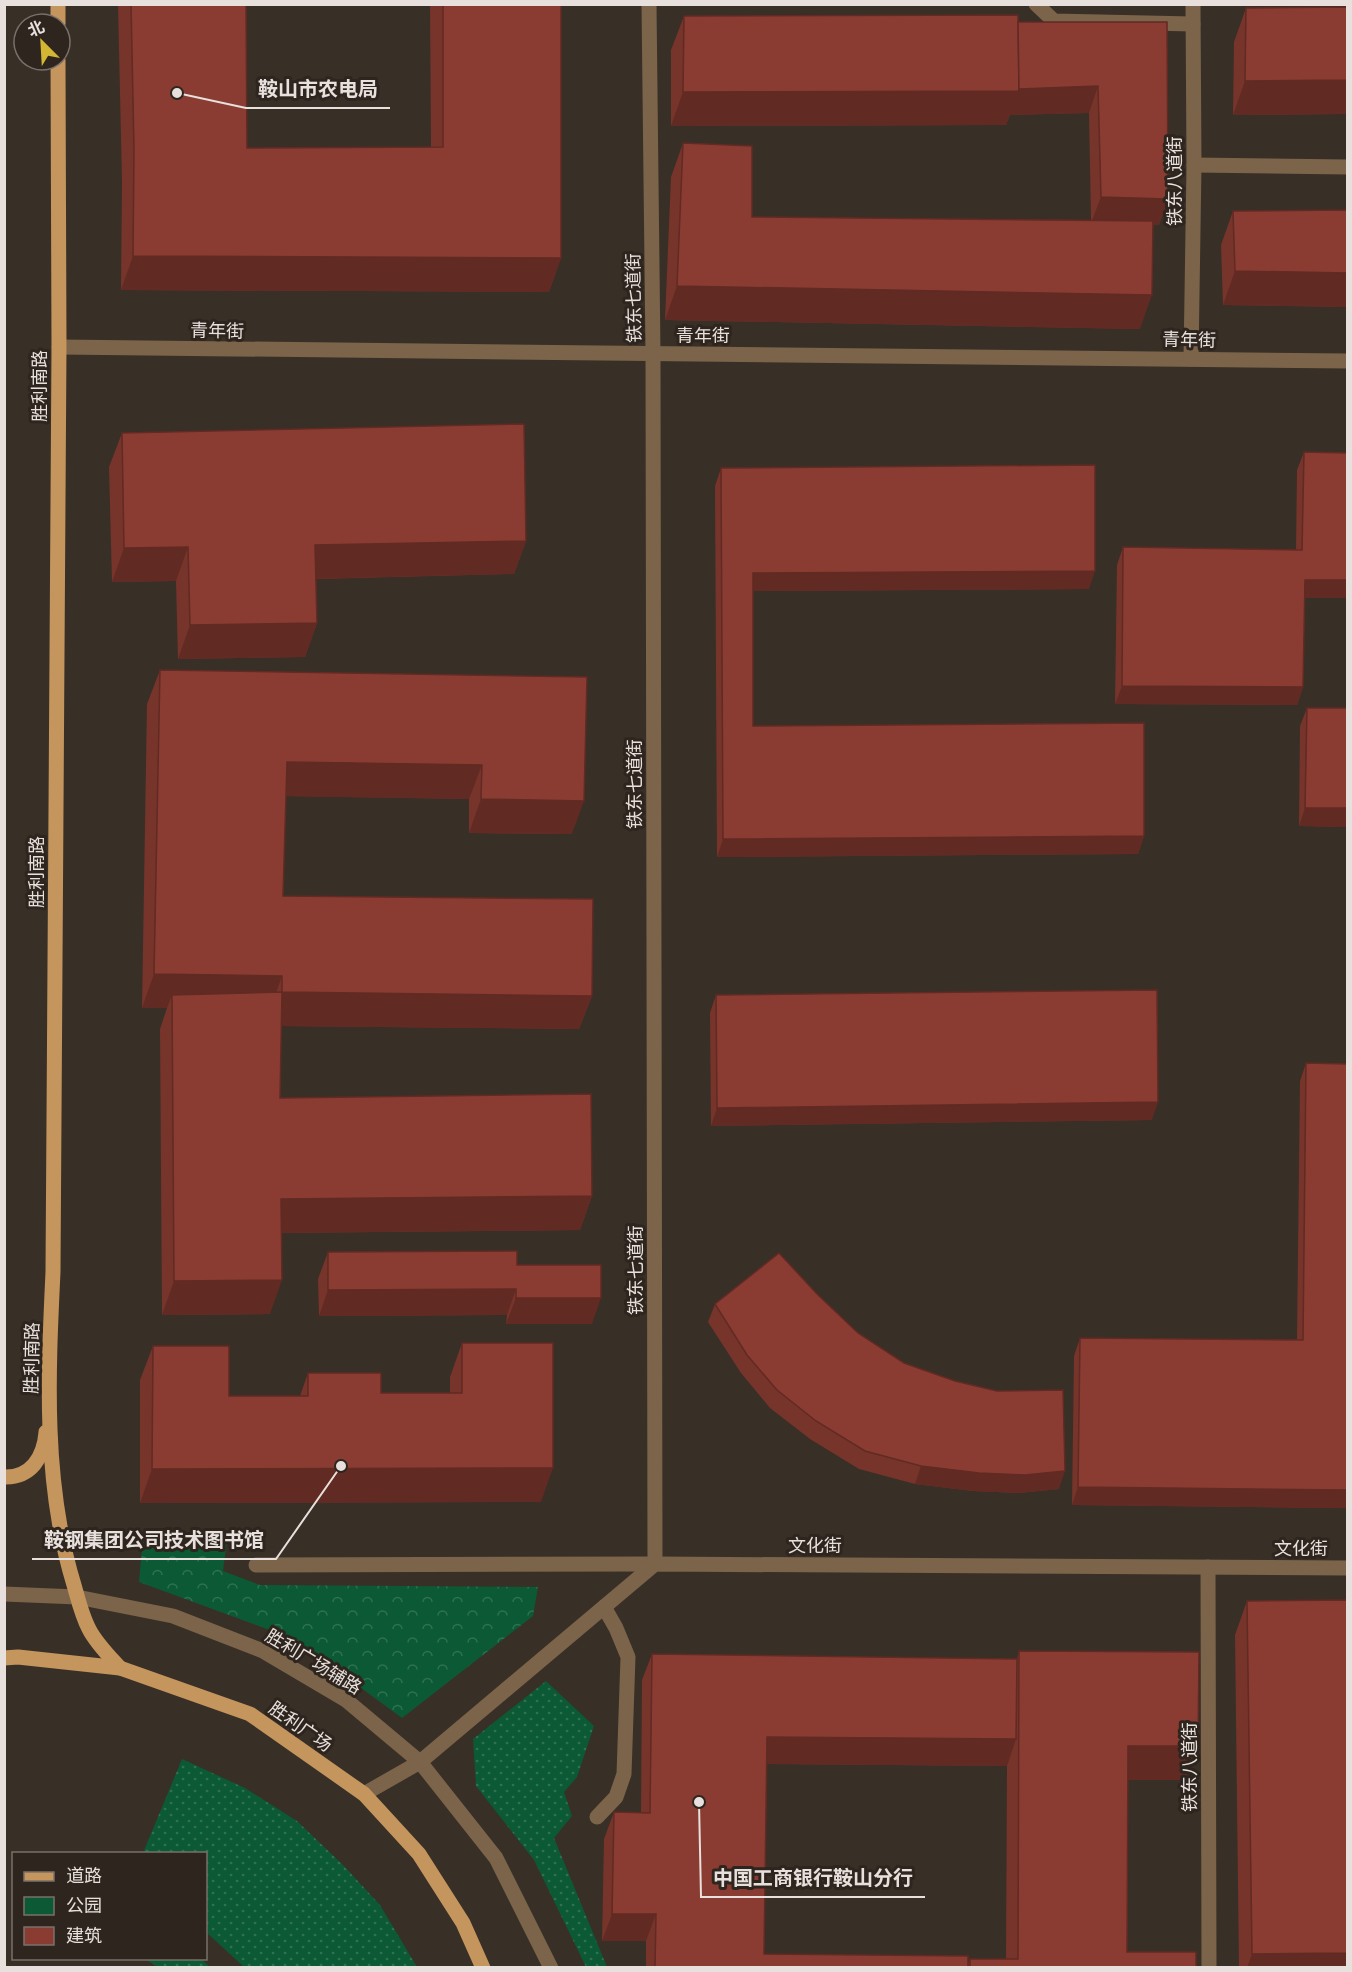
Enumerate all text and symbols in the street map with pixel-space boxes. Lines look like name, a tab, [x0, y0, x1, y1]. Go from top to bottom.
north arrow	[12, 12, 72, 72]
text: 北	[24, 15, 48, 42]
callout: 鞍山市农电局	[246, 70, 390, 108]
text: 鞍山市农电局	[258, 75, 378, 102]
street label: 铁东八道街	[1162, 136, 1186, 226]
street label: 铁东七道街	[620, 253, 646, 343]
street label: 青年街	[190, 318, 244, 342]
street label: 青年街	[676, 323, 730, 347]
street label: 青年街	[1162, 327, 1216, 351]
street label: 胜利南路	[27, 350, 51, 422]
street label: 铁东七道街	[622, 739, 646, 829]
street label: 胜利南路	[24, 836, 48, 908]
street label: 铁东七道街	[623, 1225, 647, 1315]
street label: 胜利南路	[18, 1322, 44, 1394]
callout: 鞍钢集团公司技术图书馆	[32, 1521, 276, 1559]
text: 鞍钢集团公司技术图书馆	[44, 1526, 264, 1553]
street label: 文化街	[788, 1533, 842, 1557]
street label: 文化街	[1274, 1536, 1328, 1560]
street label: 胜利广场辅路	[262, 1623, 366, 1699]
street label: 胜利广场	[265, 1696, 337, 1756]
street label: 铁东八道街	[1177, 1722, 1201, 1812]
legend	[12, 1852, 207, 1960]
callout: 中国工商银行鞍山分行	[701, 1859, 925, 1897]
text: 道路	[66, 1863, 102, 1887]
text: 中国工商银行鞍山分行	[713, 1864, 913, 1891]
text: 公园	[66, 1893, 102, 1917]
text: 建筑	[66, 1923, 102, 1947]

